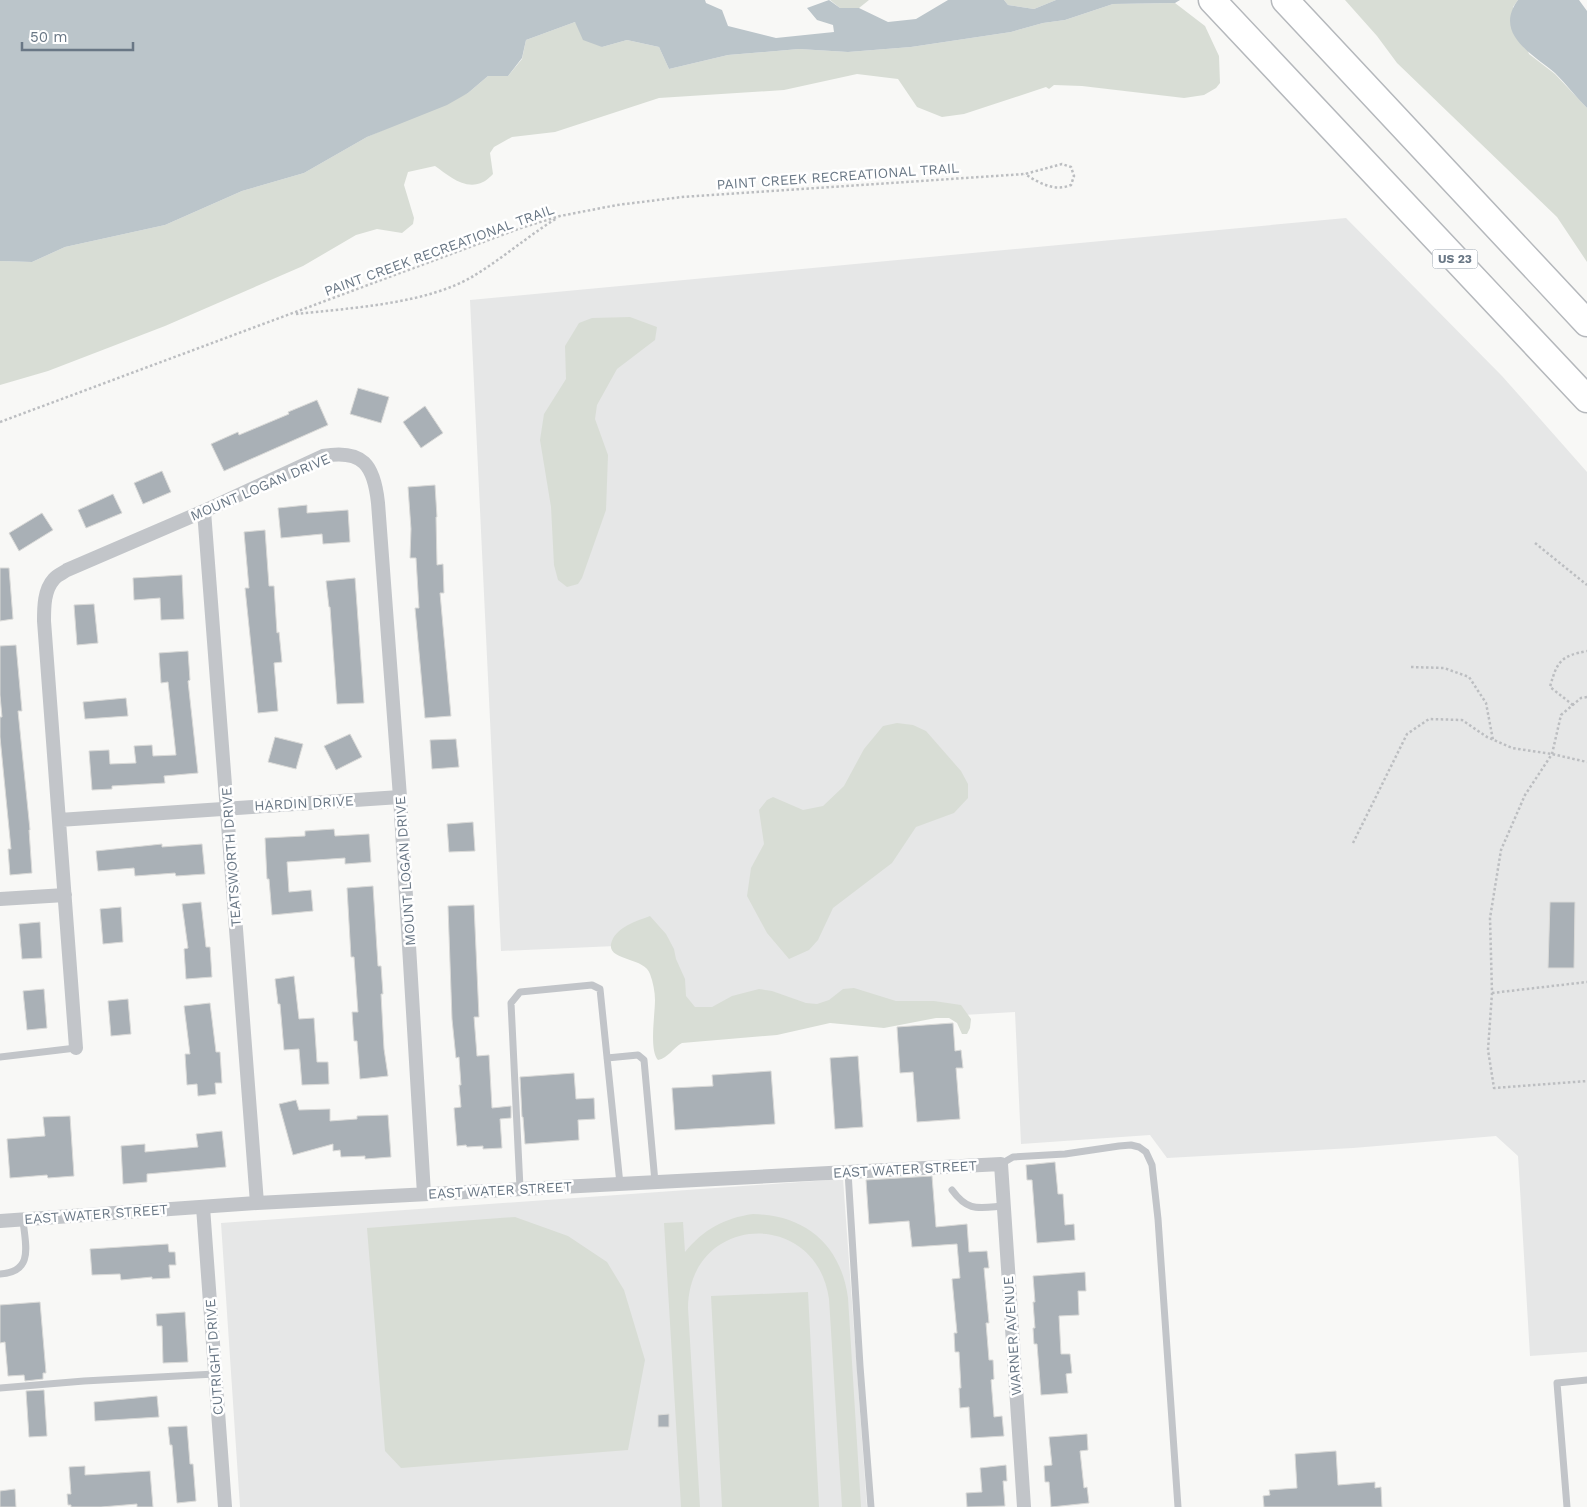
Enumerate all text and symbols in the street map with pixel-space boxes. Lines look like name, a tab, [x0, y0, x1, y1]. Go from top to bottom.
scale bar	[22, 20, 134, 52]
text: 50 m	[30, 28, 67, 46]
street label: PAINT CREEK RECREATIONAL TRAIL	[716, 160, 960, 192]
street label: PAINT CREEK RECREATIONAL TRAIL	[322, 201, 556, 299]
road number: US 23	[1432, 250, 1478, 268]
street label: MOUNT LOGAN DRIVE	[188, 450, 332, 524]
street label: TEATSWORTH DRIVE	[218, 786, 244, 927]
street label: HARDIN DRIVE	[254, 792, 354, 814]
street label: MOUNT LOGAN DRIVE	[392, 796, 418, 946]
street label: EAST WATER STREET	[833, 1157, 978, 1181]
street label: EAST WATER STREET	[428, 1178, 573, 1202]
street label: EAST WATER STREET	[24, 1201, 169, 1227]
street label: WARNER AVENUE	[1000, 1276, 1024, 1396]
street label: CUTRIGHT DRIVE	[202, 1298, 226, 1416]

